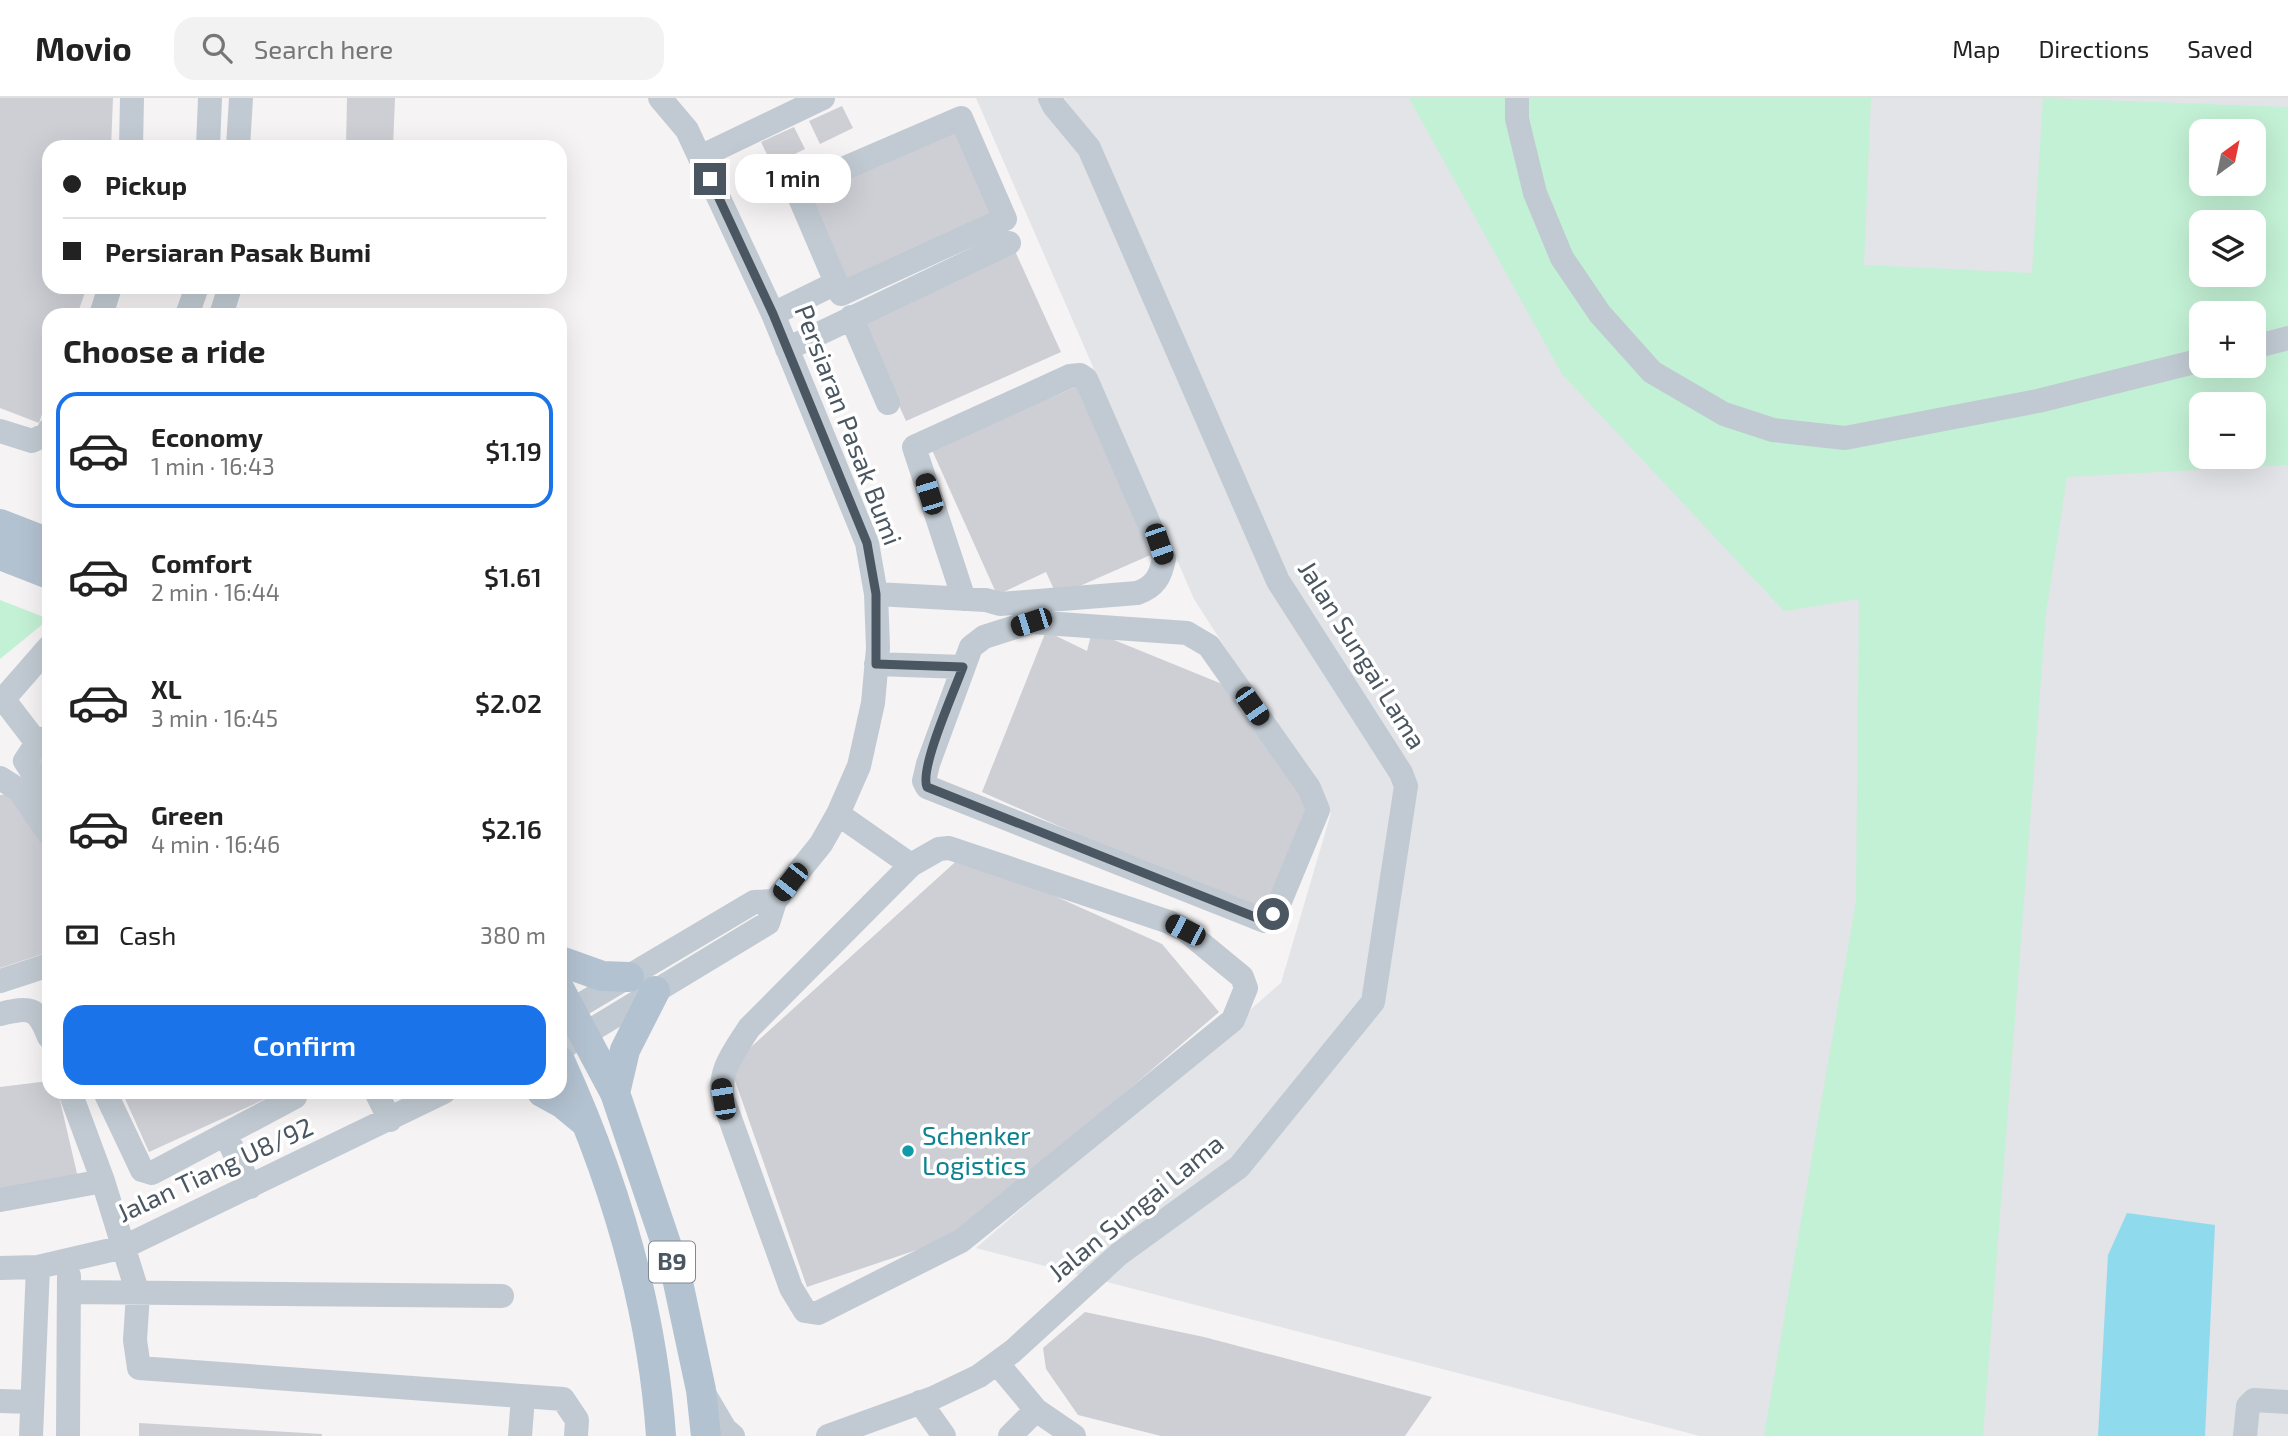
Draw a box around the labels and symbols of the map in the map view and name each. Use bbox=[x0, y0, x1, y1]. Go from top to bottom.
north arrow bbox=[2189, 119, 2266, 196]
callout: 1 min bbox=[734, 154, 850, 204]
route end bbox=[694, 163, 726, 195]
street label: Persiaran Pasak Bumi bbox=[789, 300, 910, 549]
car bbox=[913, 471, 946, 517]
car bbox=[1143, 521, 1176, 567]
street label: Jalan Sungai Lama bbox=[1293, 554, 1434, 754]
car bbox=[1008, 606, 1055, 638]
car bbox=[1232, 683, 1273, 729]
car bbox=[769, 859, 812, 905]
route start bbox=[1257, 898, 1289, 930]
car bbox=[1162, 911, 1209, 949]
car bbox=[710, 1077, 737, 1121]
street label: Jalan Tiang U8/92 bbox=[111, 1110, 317, 1228]
place label: Schenker Logistics bbox=[922, 1119, 1031, 1180]
street label: Jalan Sungai Lama bbox=[1041, 1127, 1229, 1287]
marker: Schenker Logistics bbox=[900, 1143, 916, 1159]
road number: B9 bbox=[649, 1242, 695, 1282]

